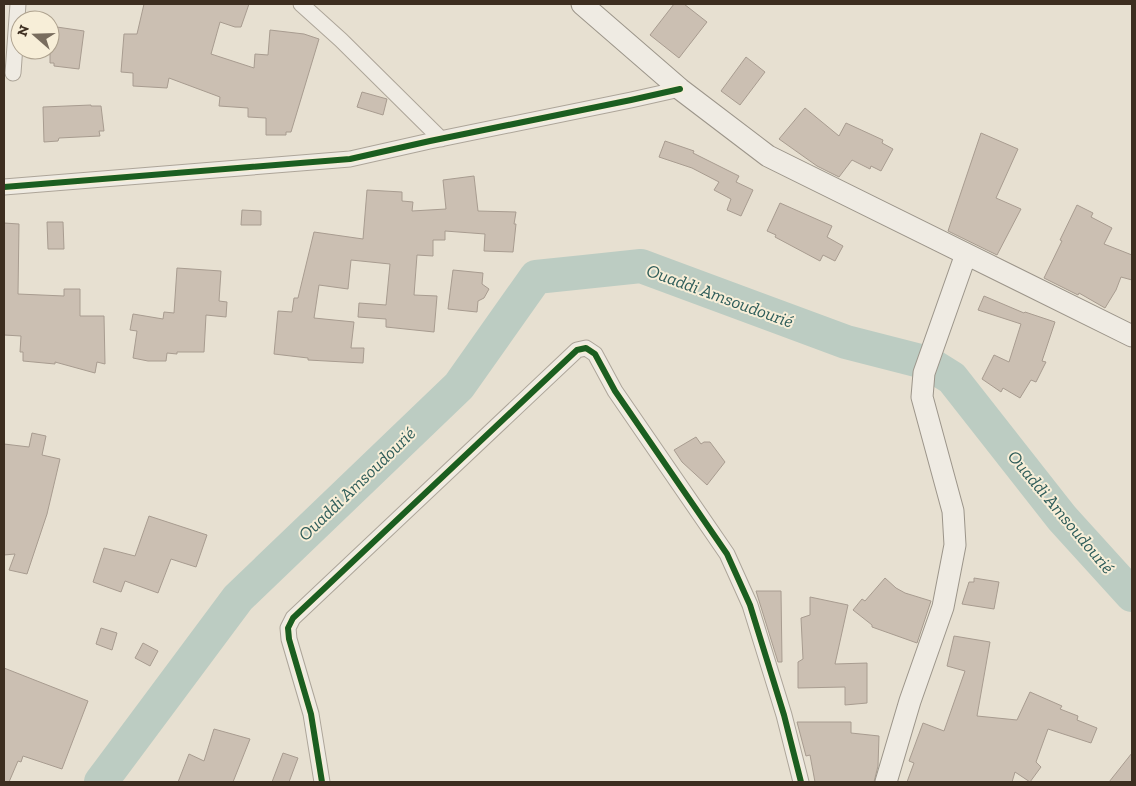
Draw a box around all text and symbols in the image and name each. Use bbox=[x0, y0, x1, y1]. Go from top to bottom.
north arrow bbox=[10, 10, 60, 60]
text: N bbox=[13, 22, 33, 39]
water label: Ouaddi Amsoudourié bbox=[644, 259, 796, 333]
water label: Ouaddi Amsoudourié bbox=[294, 422, 420, 546]
water label: Ouaddi Amsoudourié bbox=[1003, 446, 1119, 578]

